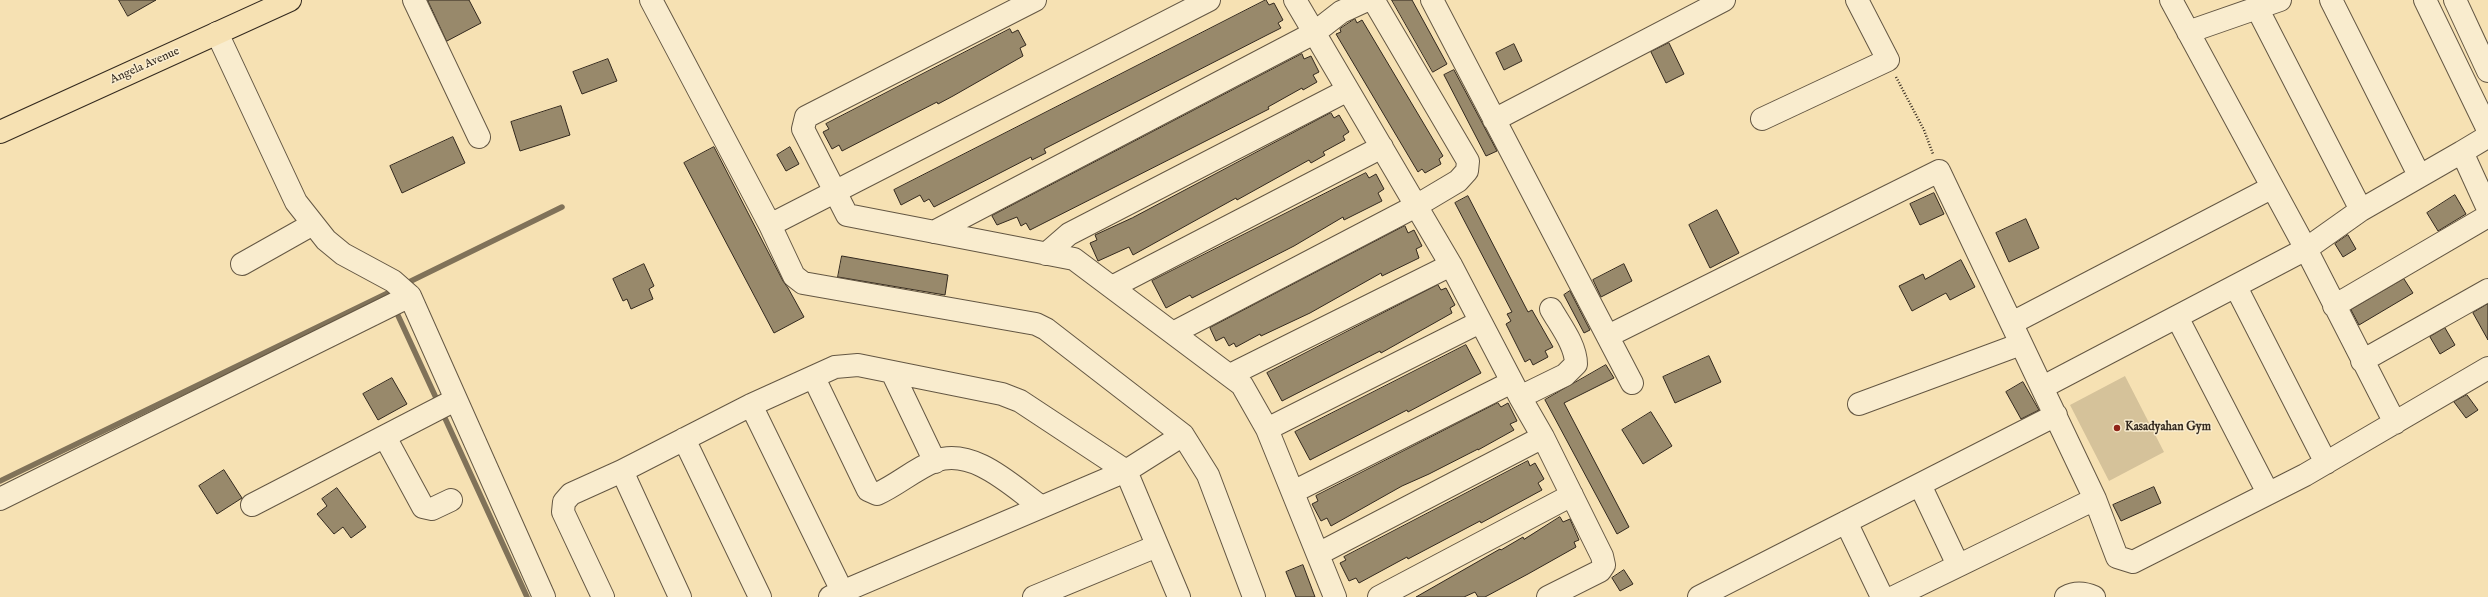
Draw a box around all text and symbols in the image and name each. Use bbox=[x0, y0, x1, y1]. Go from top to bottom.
street label: Angela Avenue bbox=[108, 44, 182, 88]
place label: Kasadyahan Gym bbox=[2125, 421, 2211, 435]
marker: Kasadyahan Gym bbox=[2112, 423, 2122, 433]

